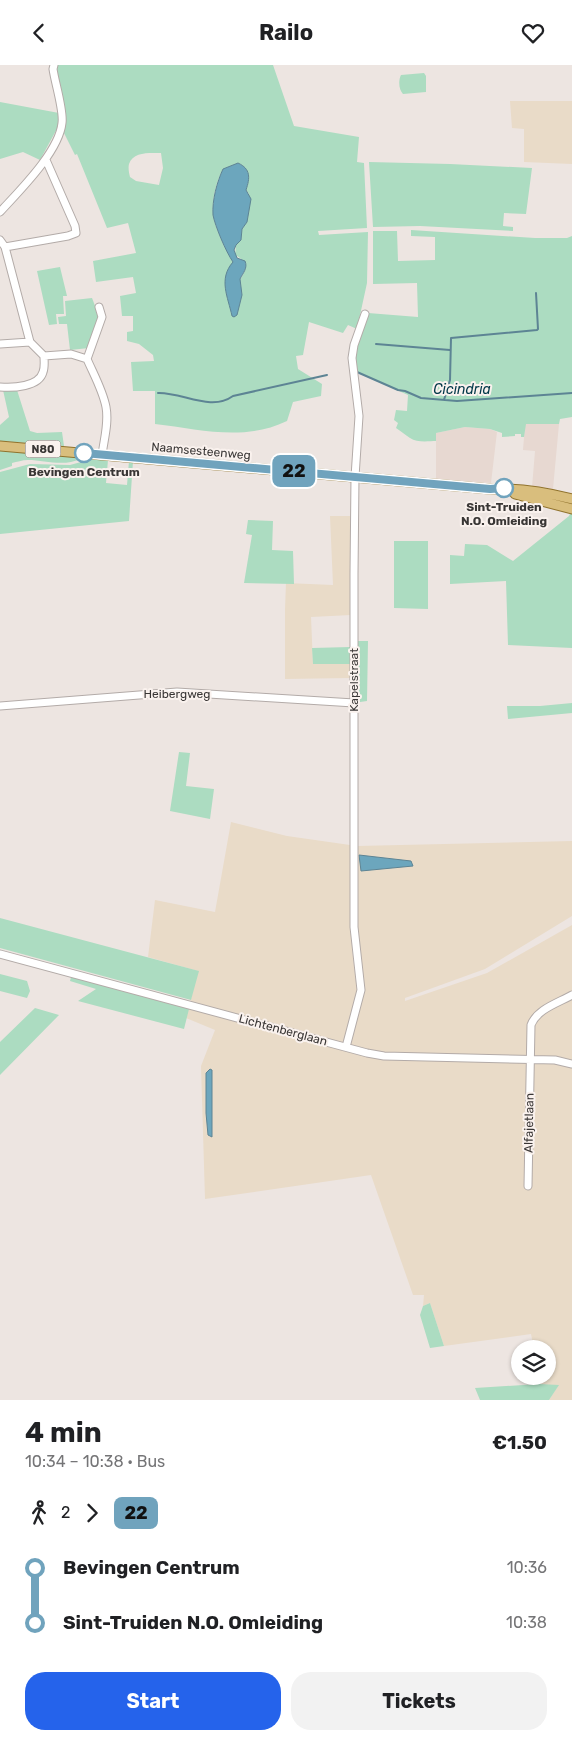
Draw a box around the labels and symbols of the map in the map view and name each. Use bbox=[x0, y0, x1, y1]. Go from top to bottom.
water label: Cicindria bbox=[433, 381, 491, 398]
street label: Naamsesteenweg bbox=[151, 440, 251, 462]
road number: N80 bbox=[26, 441, 60, 457]
marker: Bevingen Centrum bbox=[74, 443, 94, 463]
line badge: 22 bbox=[272, 455, 316, 487]
place label: Bevingen Centrum bbox=[28, 465, 140, 479]
marker: Sint-Truiden N.O. Omleiding bbox=[494, 478, 514, 498]
place label: Sint-Truiden N.O. Omleiding bbox=[461, 500, 547, 528]
street label: Kapelstraat bbox=[347, 648, 361, 712]
street label: Heibergweg bbox=[144, 687, 211, 701]
street label: Lichtenberglaan bbox=[237, 1011, 329, 1049]
street label: Alfajetlaan bbox=[521, 1093, 537, 1153]

